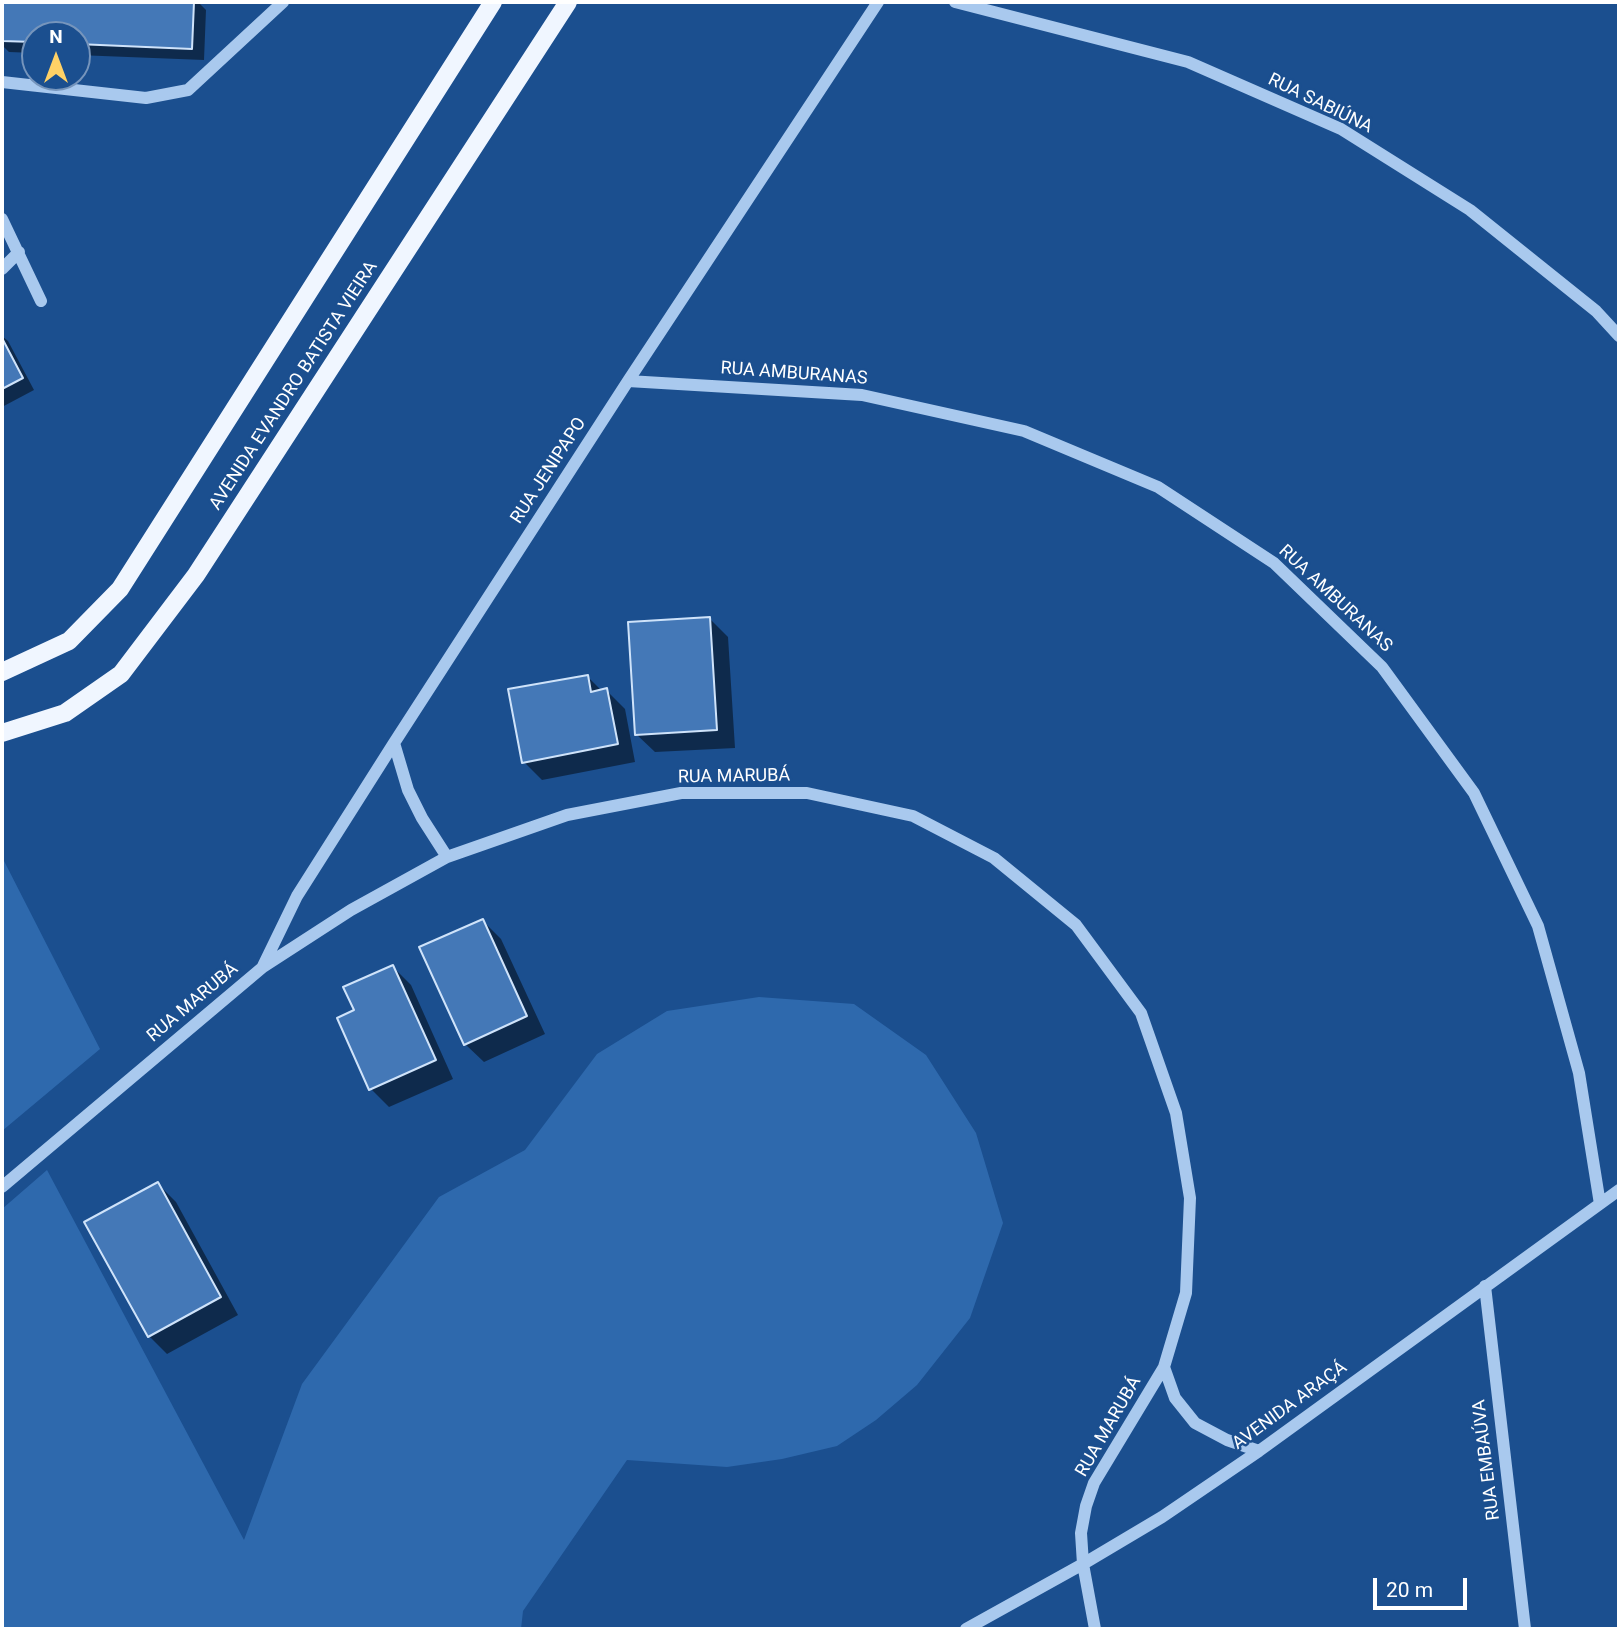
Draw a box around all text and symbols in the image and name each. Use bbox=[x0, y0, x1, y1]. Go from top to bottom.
north arrow bbox=[21, 21, 91, 91]
text: N bbox=[49, 25, 63, 48]
street label: RUA SABIÚNA bbox=[1264, 69, 1376, 139]
street label: AVENIDA EVANDRO BATISTA VIEIRA bbox=[205, 258, 383, 514]
street label: RUA AMBURANAS bbox=[720, 358, 868, 390]
street label: RUA JENIPAPO bbox=[507, 414, 591, 528]
street label: RUA AMBURANAS bbox=[1274, 541, 1396, 657]
street label: RUA MARUBÁ bbox=[678, 765, 790, 789]
street label: RUA MARUBÁ bbox=[143, 959, 243, 1047]
street label: AVENIDA ARAÇÁ bbox=[1229, 1357, 1351, 1455]
street label: RUA MARUBÁ bbox=[1072, 1373, 1146, 1481]
street label: RUA EMBAÚVA bbox=[1469, 1398, 1505, 1522]
scale bar bbox=[1376, 1564, 1470, 1608]
text: 20 m bbox=[1386, 1578, 1433, 1602]

